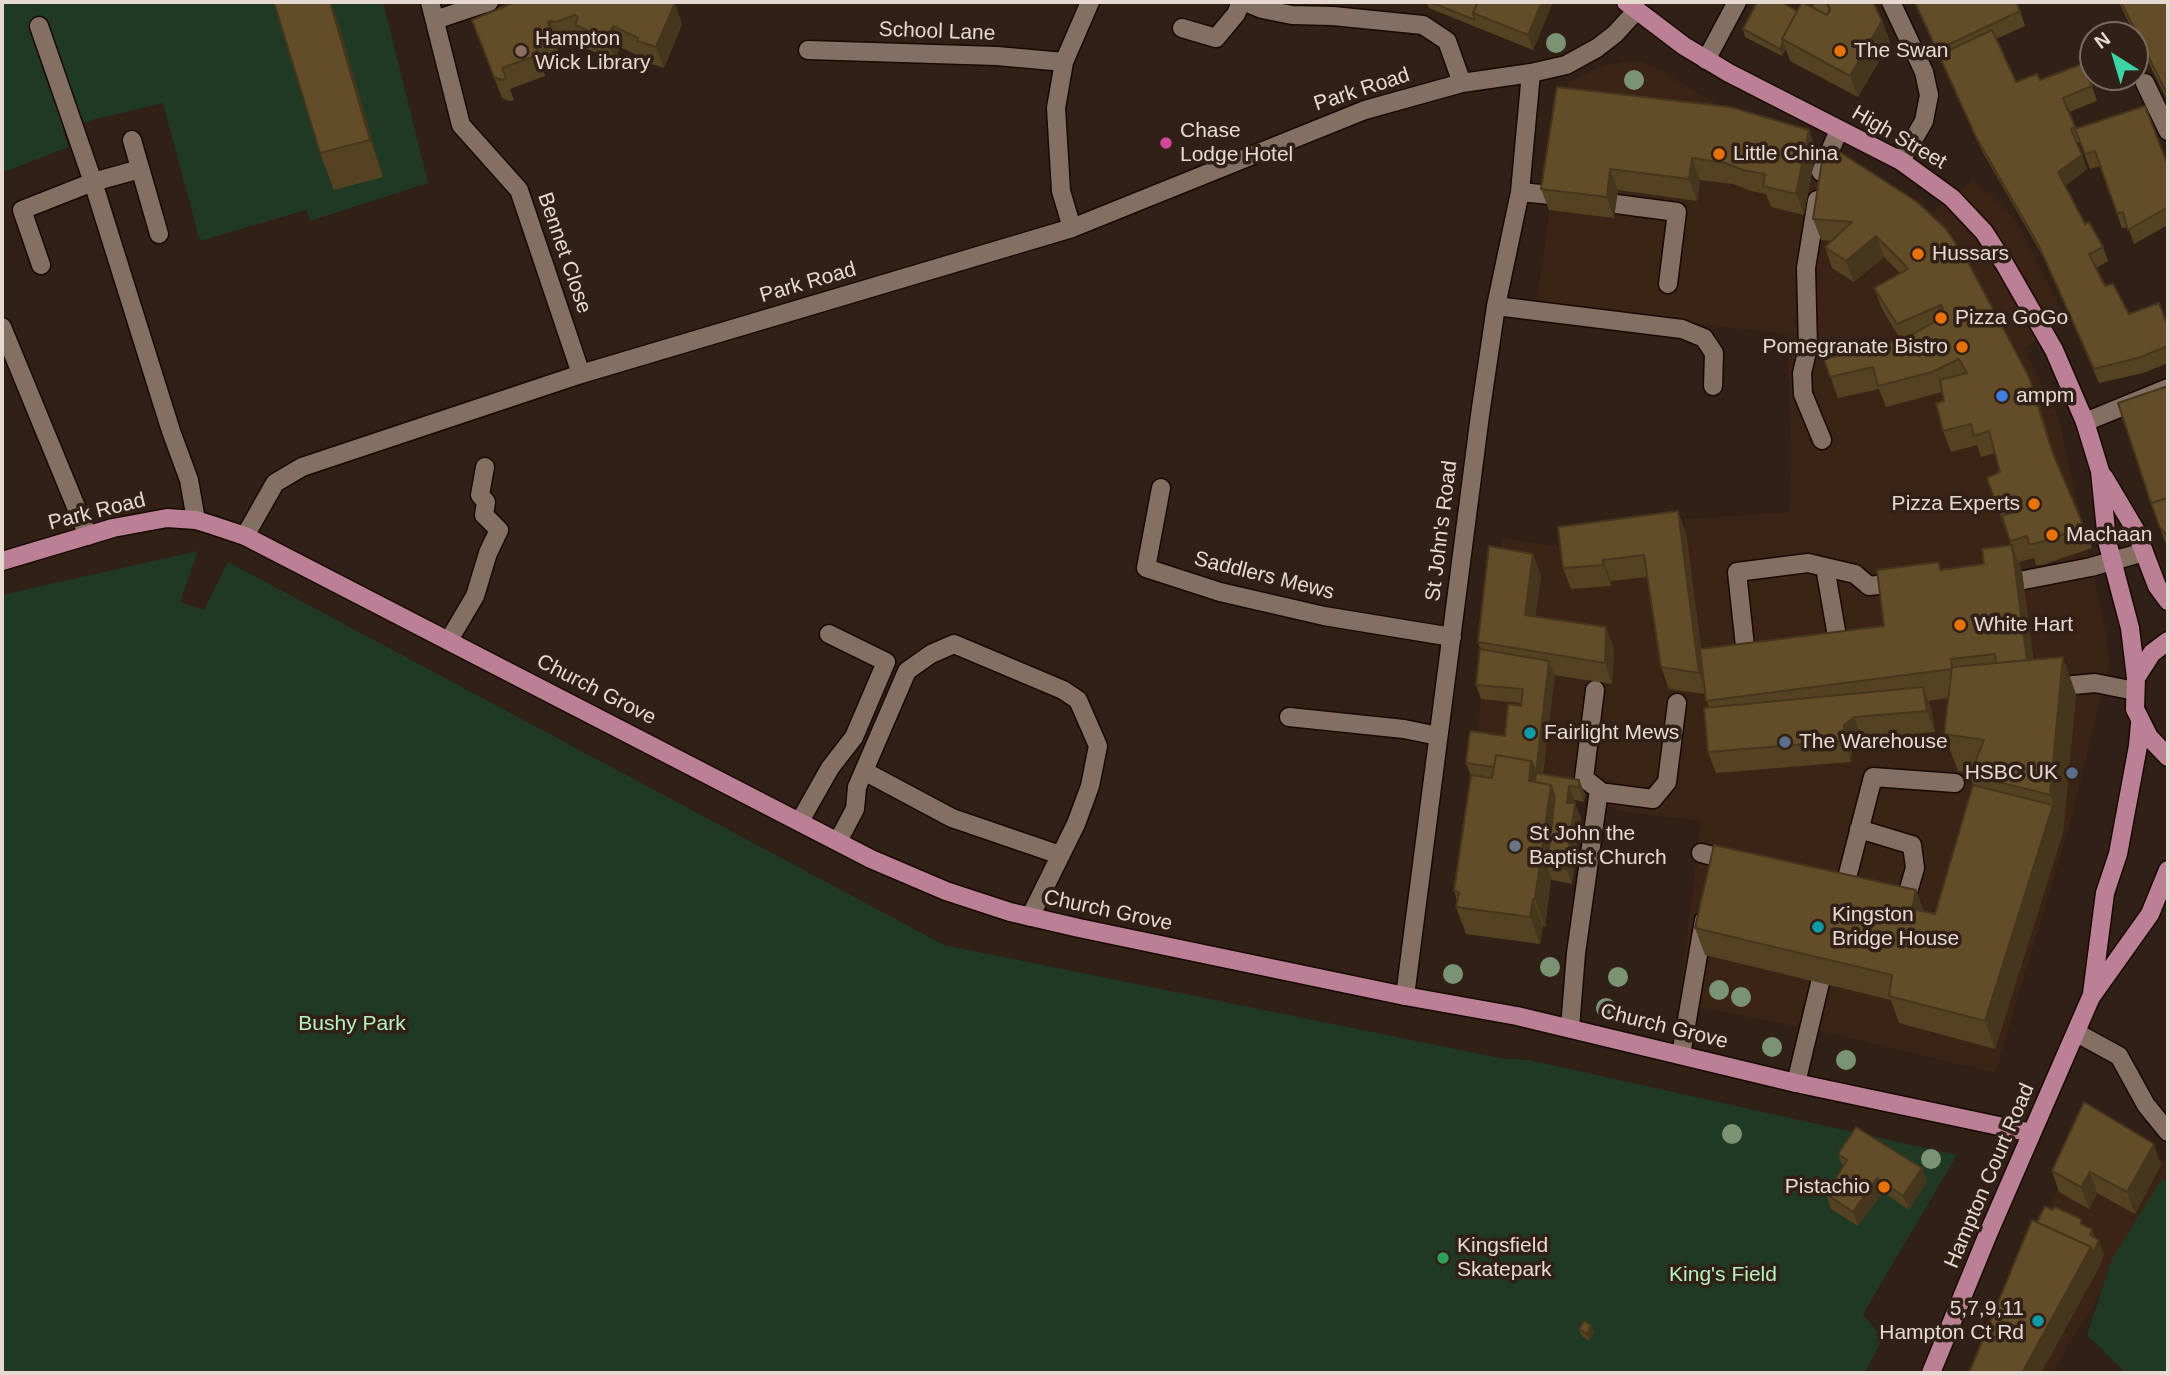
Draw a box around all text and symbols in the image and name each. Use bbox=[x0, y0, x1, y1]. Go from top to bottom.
street label: School Lane bbox=[878, 17, 996, 47]
north arrow bbox=[2079, 21, 2149, 91]
place label: Hampton Wick Library bbox=[535, 26, 651, 76]
text: N bbox=[2090, 28, 2114, 53]
place label: The Swan bbox=[1854, 38, 1949, 64]
marker: Hampton Wick Library bbox=[513, 43, 529, 59]
marker: The Swan bbox=[1832, 43, 1848, 59]
street label: Park Road bbox=[1311, 63, 1413, 117]
street label: High Street bbox=[1847, 101, 1951, 175]
place label: Chase Lodge Hotel bbox=[1180, 118, 1293, 168]
marker: Chase Lodge Hotel bbox=[1158, 135, 1174, 151]
place label: Little China bbox=[1733, 141, 1838, 167]
marker: Little China bbox=[1711, 146, 1727, 162]
street label: Bennet Close bbox=[532, 189, 596, 317]
place label: Hussars bbox=[1932, 241, 2009, 267]
marker: Hussars bbox=[1910, 246, 1926, 262]
street label: Park Road bbox=[757, 257, 859, 309]
place label: Pizza GoGo bbox=[1955, 305, 2068, 331]
marker: Pizza GoGo bbox=[1933, 310, 1949, 326]
place label: Pomegranate Bistro bbox=[1762, 334, 1948, 360]
marker: Pomegranate Bistro bbox=[1954, 339, 1970, 355]
place label: ampm bbox=[2016, 383, 2074, 409]
marker: ampm bbox=[1994, 388, 2010, 404]
street label: St John's Road bbox=[1421, 459, 1463, 603]
street label: Park Road bbox=[46, 488, 148, 536]
place label: Pizza Experts bbox=[1892, 491, 2020, 517]
marker: Pizza Experts bbox=[2026, 496, 2042, 512]
place label: Machaan bbox=[2066, 522, 2152, 548]
marker: Machaan bbox=[2044, 527, 2060, 543]
street label: Saddlers Mews bbox=[1191, 546, 1337, 606]
place label: White Hart bbox=[1974, 612, 2073, 638]
marker: White Hart bbox=[1952, 617, 1968, 633]
street label: Church Grove bbox=[532, 649, 660, 731]
place label: Fairlight Mews bbox=[1544, 720, 1679, 746]
marker: Fairlight Mews bbox=[1522, 725, 1538, 741]
place label: The Warehouse bbox=[1799, 729, 1948, 755]
marker: The Warehouse bbox=[1777, 734, 1793, 750]
place label: HSBC UK bbox=[1965, 760, 2058, 786]
marker: HSBC UK bbox=[2064, 765, 2080, 781]
place label: St John the Baptist Church bbox=[1529, 821, 1667, 871]
marker: St John the Baptist Church bbox=[1507, 838, 1523, 854]
street label: Church Grove bbox=[1041, 885, 1175, 937]
place label: Kingston Bridge House bbox=[1832, 902, 1959, 952]
marker: Kingston Bridge House bbox=[1810, 919, 1826, 935]
street label: Church Grove bbox=[1598, 999, 1730, 1055]
park label: Bushy Park bbox=[298, 1011, 406, 1037]
street label: Hampton Court Road bbox=[1940, 1080, 2040, 1272]
place label: Pistachio bbox=[1785, 1174, 1870, 1200]
marker: Pistachio bbox=[1876, 1179, 1892, 1195]
place label: Kingsfield Skatepark bbox=[1457, 1233, 1552, 1283]
marker: Kingsfield Skatepark bbox=[1435, 1250, 1451, 1266]
park label: King's Field bbox=[1669, 1262, 1777, 1288]
place label: 5,7,9,11 Hampton Ct Rd bbox=[1879, 1296, 2024, 1346]
marker: 5,7,9,11 Hampton Ct Rd bbox=[2030, 1313, 2046, 1329]

